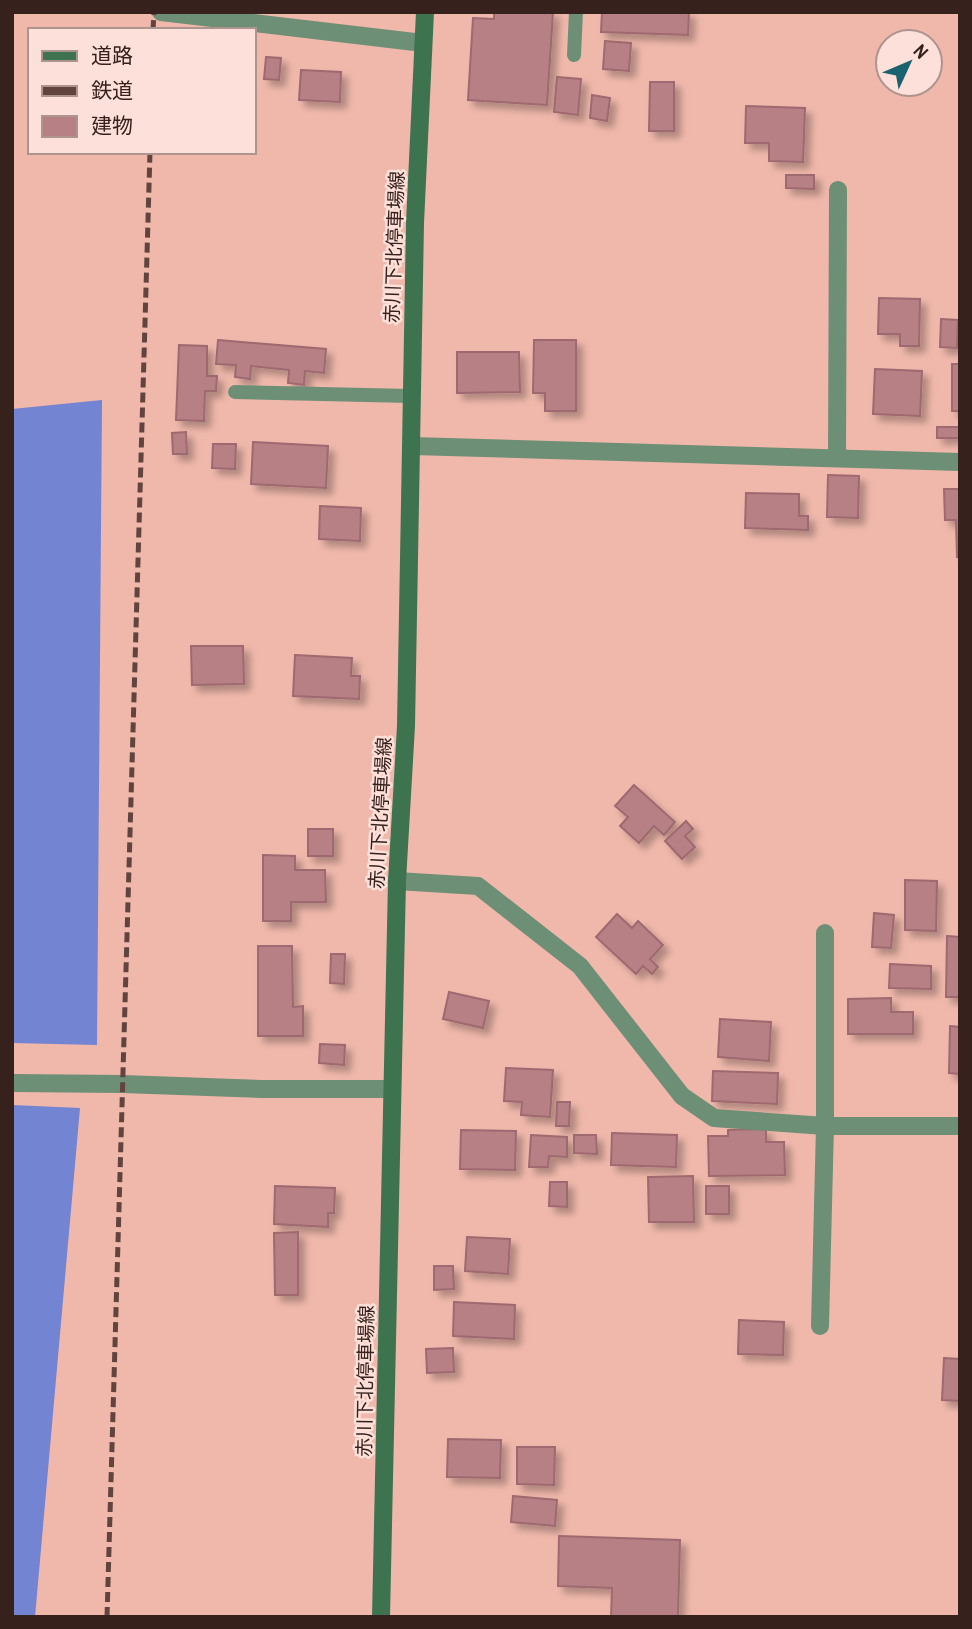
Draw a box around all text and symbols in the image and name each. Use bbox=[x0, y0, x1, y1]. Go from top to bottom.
legend bbox=[28, 28, 256, 154]
north arrow bbox=[874, 28, 944, 98]
text: N bbox=[908, 38, 934, 64]
text: 道路 bbox=[91, 41, 133, 70]
text: 鉄道 bbox=[91, 76, 133, 105]
text: 建物 bbox=[91, 111, 133, 140]
street label: 赤川下北停車場線 bbox=[378, 171, 410, 323]
street label: 赤川下北停車場線 bbox=[363, 736, 397, 890]
street label: 赤川下北停車場線 bbox=[351, 1305, 379, 1457]

